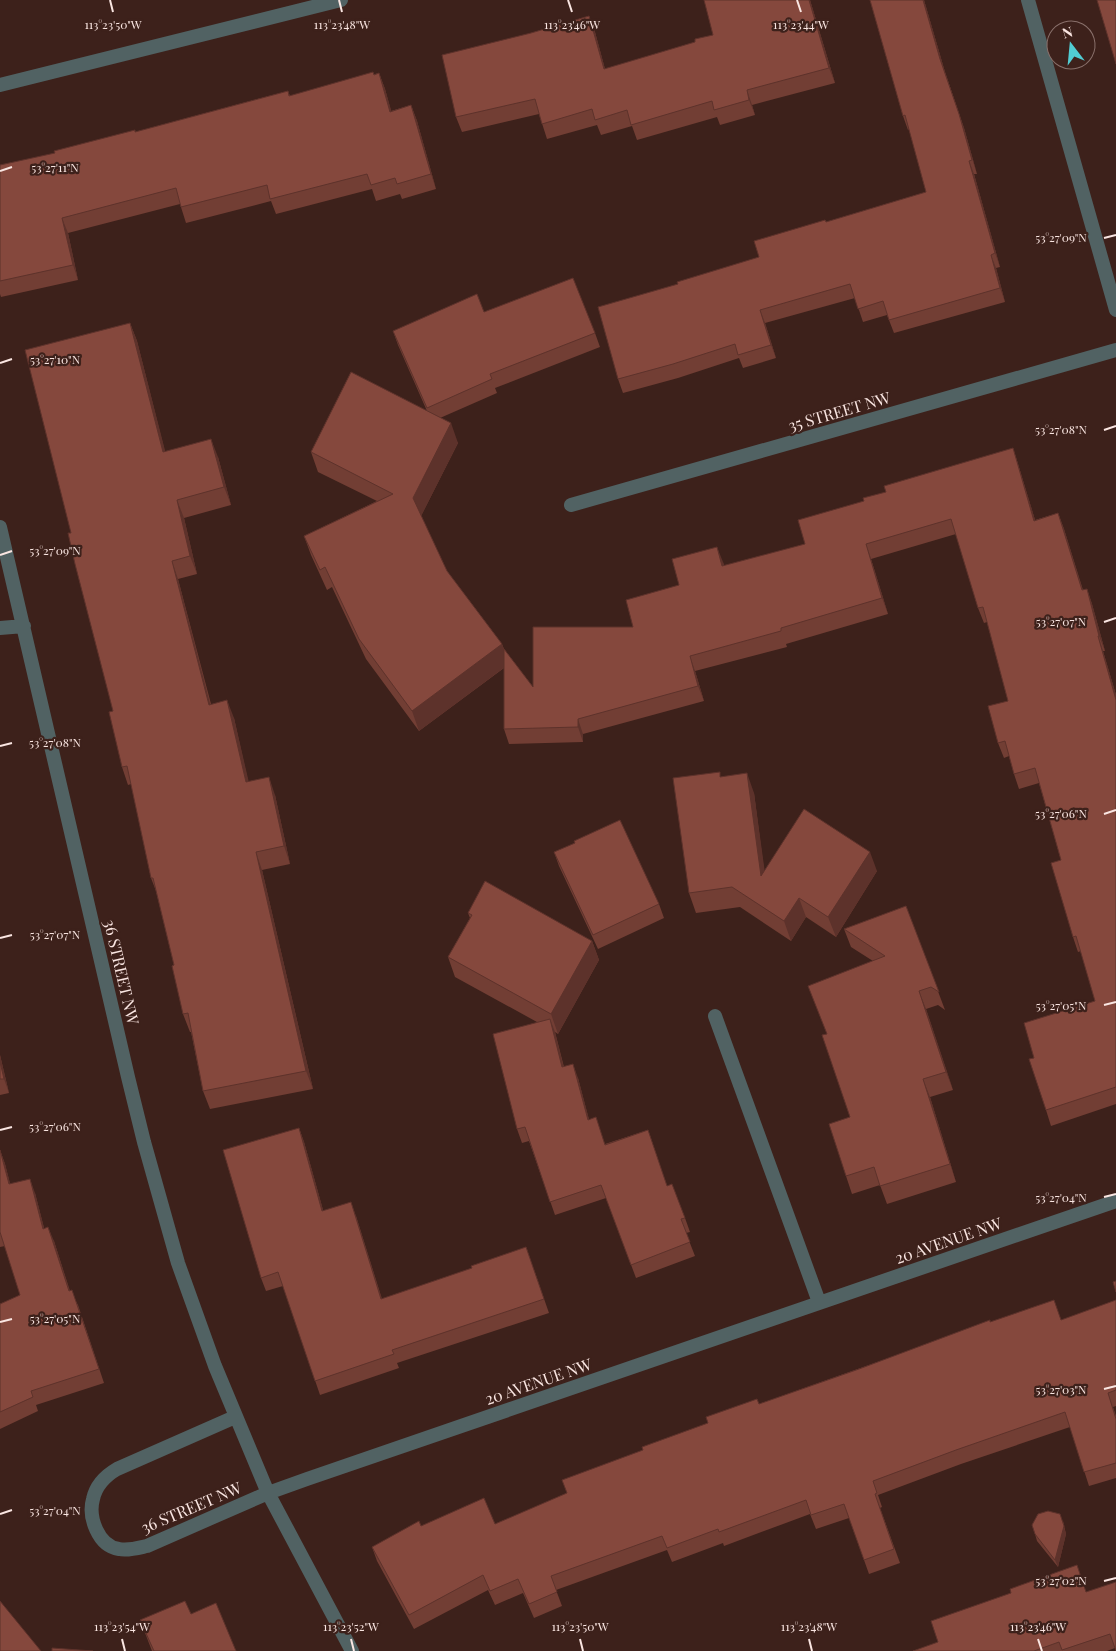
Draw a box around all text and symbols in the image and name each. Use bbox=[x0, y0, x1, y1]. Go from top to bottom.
text: 113°23'50"W bbox=[84, 16, 142, 32]
text: 113°23'48"W bbox=[314, 16, 370, 32]
text: 113°23'46"W bbox=[544, 16, 600, 32]
text: 113°23'44"W bbox=[773, 16, 829, 32]
north arrow bbox=[1046, 20, 1096, 70]
text: N bbox=[1060, 21, 1075, 43]
text: 53°27'11"N bbox=[31, 159, 79, 175]
text: 53°27'09"N bbox=[1035, 229, 1087, 245]
text: 53°27'10"N bbox=[30, 351, 81, 367]
street label: 35 STREET NW bbox=[785, 386, 893, 436]
text: 53°27'08"N bbox=[1035, 421, 1088, 437]
text: 53°27'09"N bbox=[29, 542, 81, 558]
text: 53°27'07"N bbox=[1036, 613, 1087, 629]
text: 53°27'08"N bbox=[29, 734, 82, 750]
text: 53°27'06"N bbox=[1035, 805, 1087, 821]
street label: 36 STREET NW bbox=[100, 917, 144, 1027]
text: 53°27'07"N bbox=[30, 926, 81, 942]
text: 53°27'05"N bbox=[1036, 997, 1087, 1013]
text: 53°27'06"N bbox=[29, 1118, 81, 1134]
text: 53°27'04"N bbox=[1035, 1189, 1087, 1205]
street label: 20 AVENUE NW bbox=[892, 1212, 1005, 1268]
text: 53°27'05"N bbox=[30, 1310, 81, 1326]
street label: 20 AVENUE NW bbox=[482, 1353, 595, 1409]
text: 53°27'03"N bbox=[1036, 1381, 1087, 1397]
street label: 36 STREET NW bbox=[138, 1476, 245, 1538]
text: 53°27'04"N bbox=[29, 1502, 81, 1518]
text: 53°27'02"N bbox=[1035, 1572, 1087, 1588]
text: 113°23'54"W bbox=[94, 1618, 150, 1634]
text: 113°23'52"W bbox=[323, 1618, 379, 1634]
text: 113°23'50"W bbox=[551, 1618, 609, 1634]
text: 113°23'48"W bbox=[781, 1618, 837, 1634]
text: 113°23'46"W bbox=[1010, 1618, 1066, 1634]

